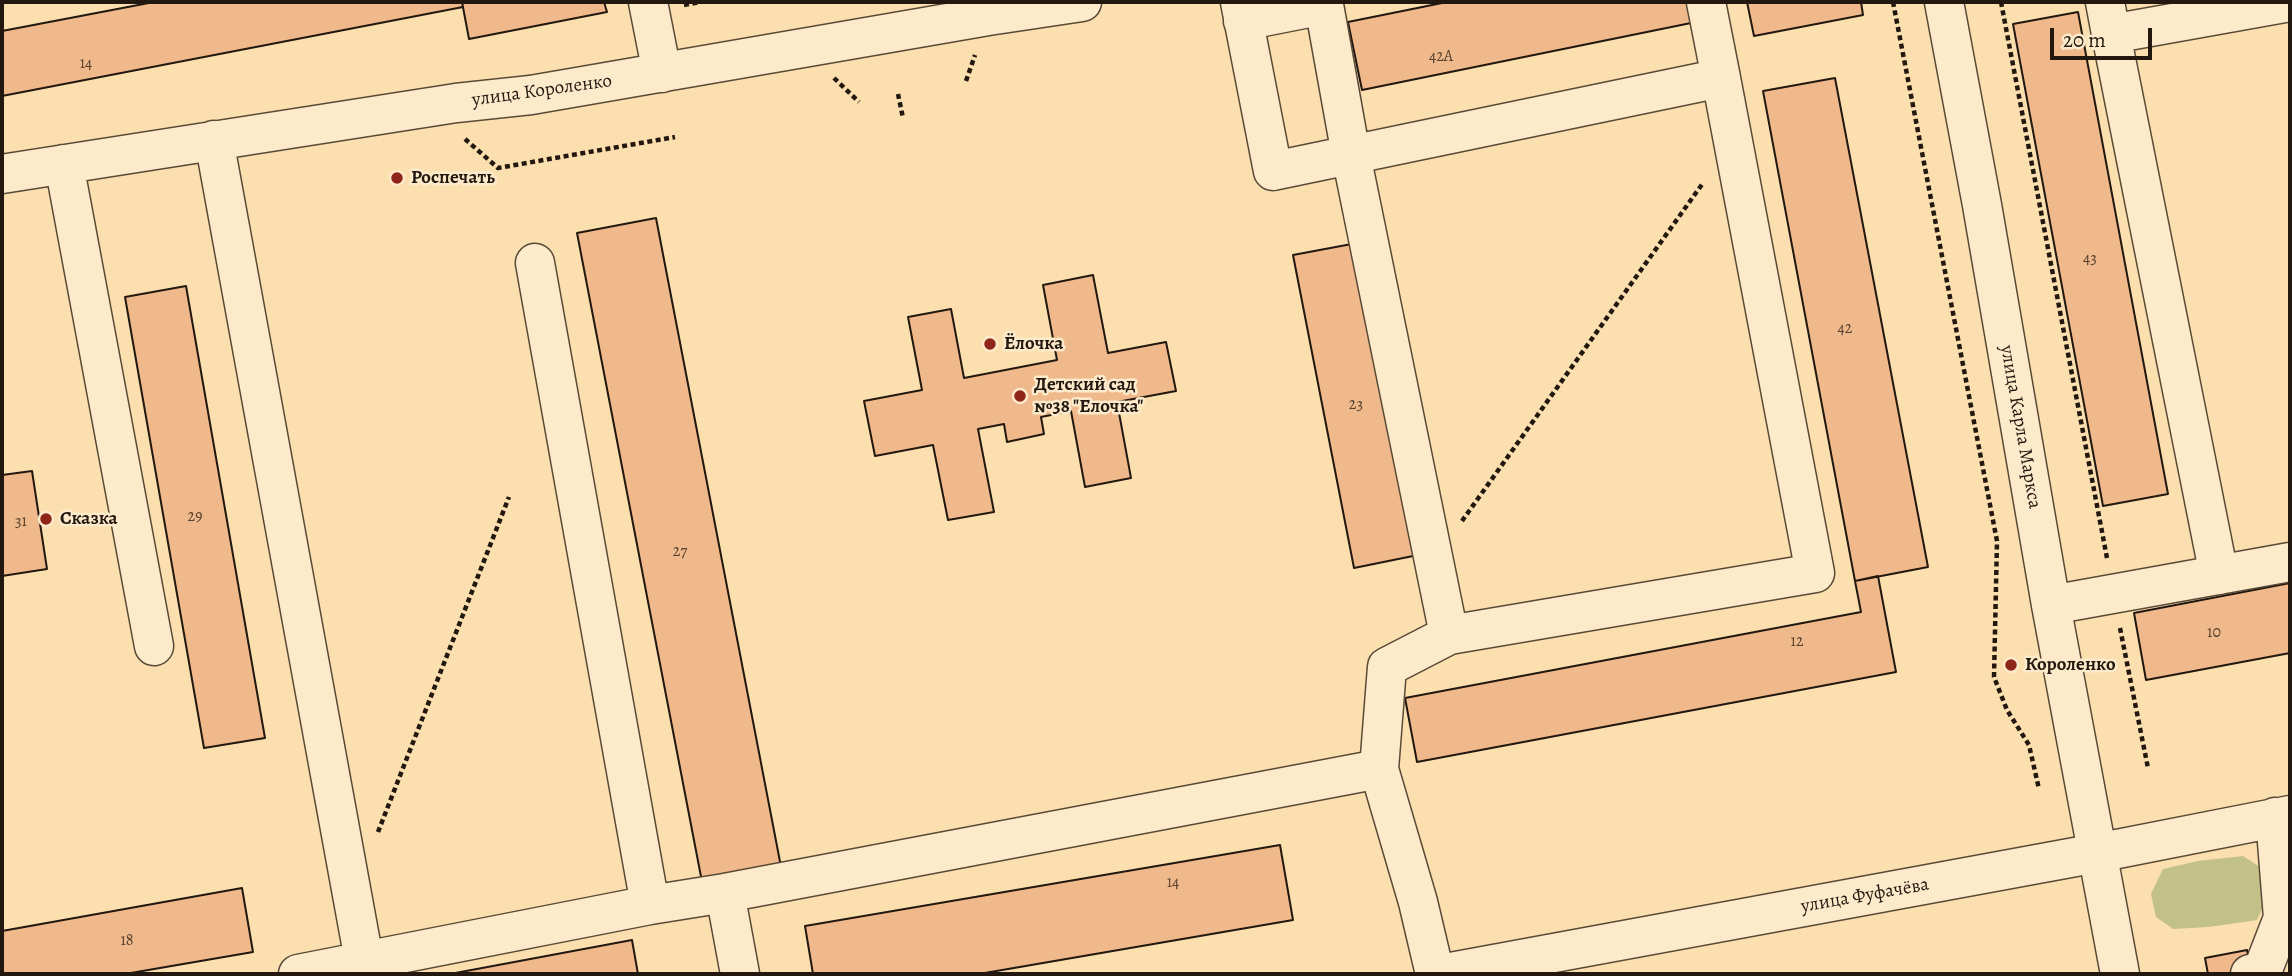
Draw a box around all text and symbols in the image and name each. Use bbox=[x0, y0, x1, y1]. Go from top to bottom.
scale bar bbox=[2054, 14, 2156, 58]
text: 20 m bbox=[2063, 26, 2106, 54]
house number: 42А bbox=[1429, 47, 1453, 67]
house number: 14 bbox=[80, 54, 92, 74]
street label: улица Короленко bbox=[470, 70, 614, 112]
place label: Роспечать bbox=[411, 167, 495, 189]
marker: Роспечать bbox=[389, 170, 405, 186]
house number: 43 bbox=[2083, 249, 2097, 269]
house number: 42 bbox=[1838, 319, 1852, 339]
place label: Ёлочка bbox=[1004, 333, 1063, 355]
marker: Ёлочка bbox=[982, 336, 998, 352]
street label: улица Карла Маркса bbox=[1994, 343, 2046, 511]
place label: Детский сад №38 "Елочка" bbox=[1034, 374, 1143, 418]
marker: Детский сад №38 "Елочка" bbox=[1012, 388, 1028, 404]
house number: 23 bbox=[1349, 395, 1363, 415]
house number: 29 bbox=[188, 507, 202, 527]
place label: Сказка bbox=[60, 508, 118, 530]
marker: Сказка bbox=[38, 511, 54, 527]
house number: 31 bbox=[15, 512, 27, 532]
house number: 27 bbox=[673, 542, 687, 562]
house number: 10 bbox=[2207, 623, 2221, 643]
house number: 12 bbox=[1790, 632, 1804, 652]
place label: Короленко bbox=[2025, 654, 2116, 676]
marker: Короленко bbox=[2003, 657, 2019, 673]
house number: 14 bbox=[1167, 873, 1179, 893]
street label: улица Фуфачёва bbox=[1799, 874, 1931, 918]
house number: 18 bbox=[120, 931, 134, 951]

